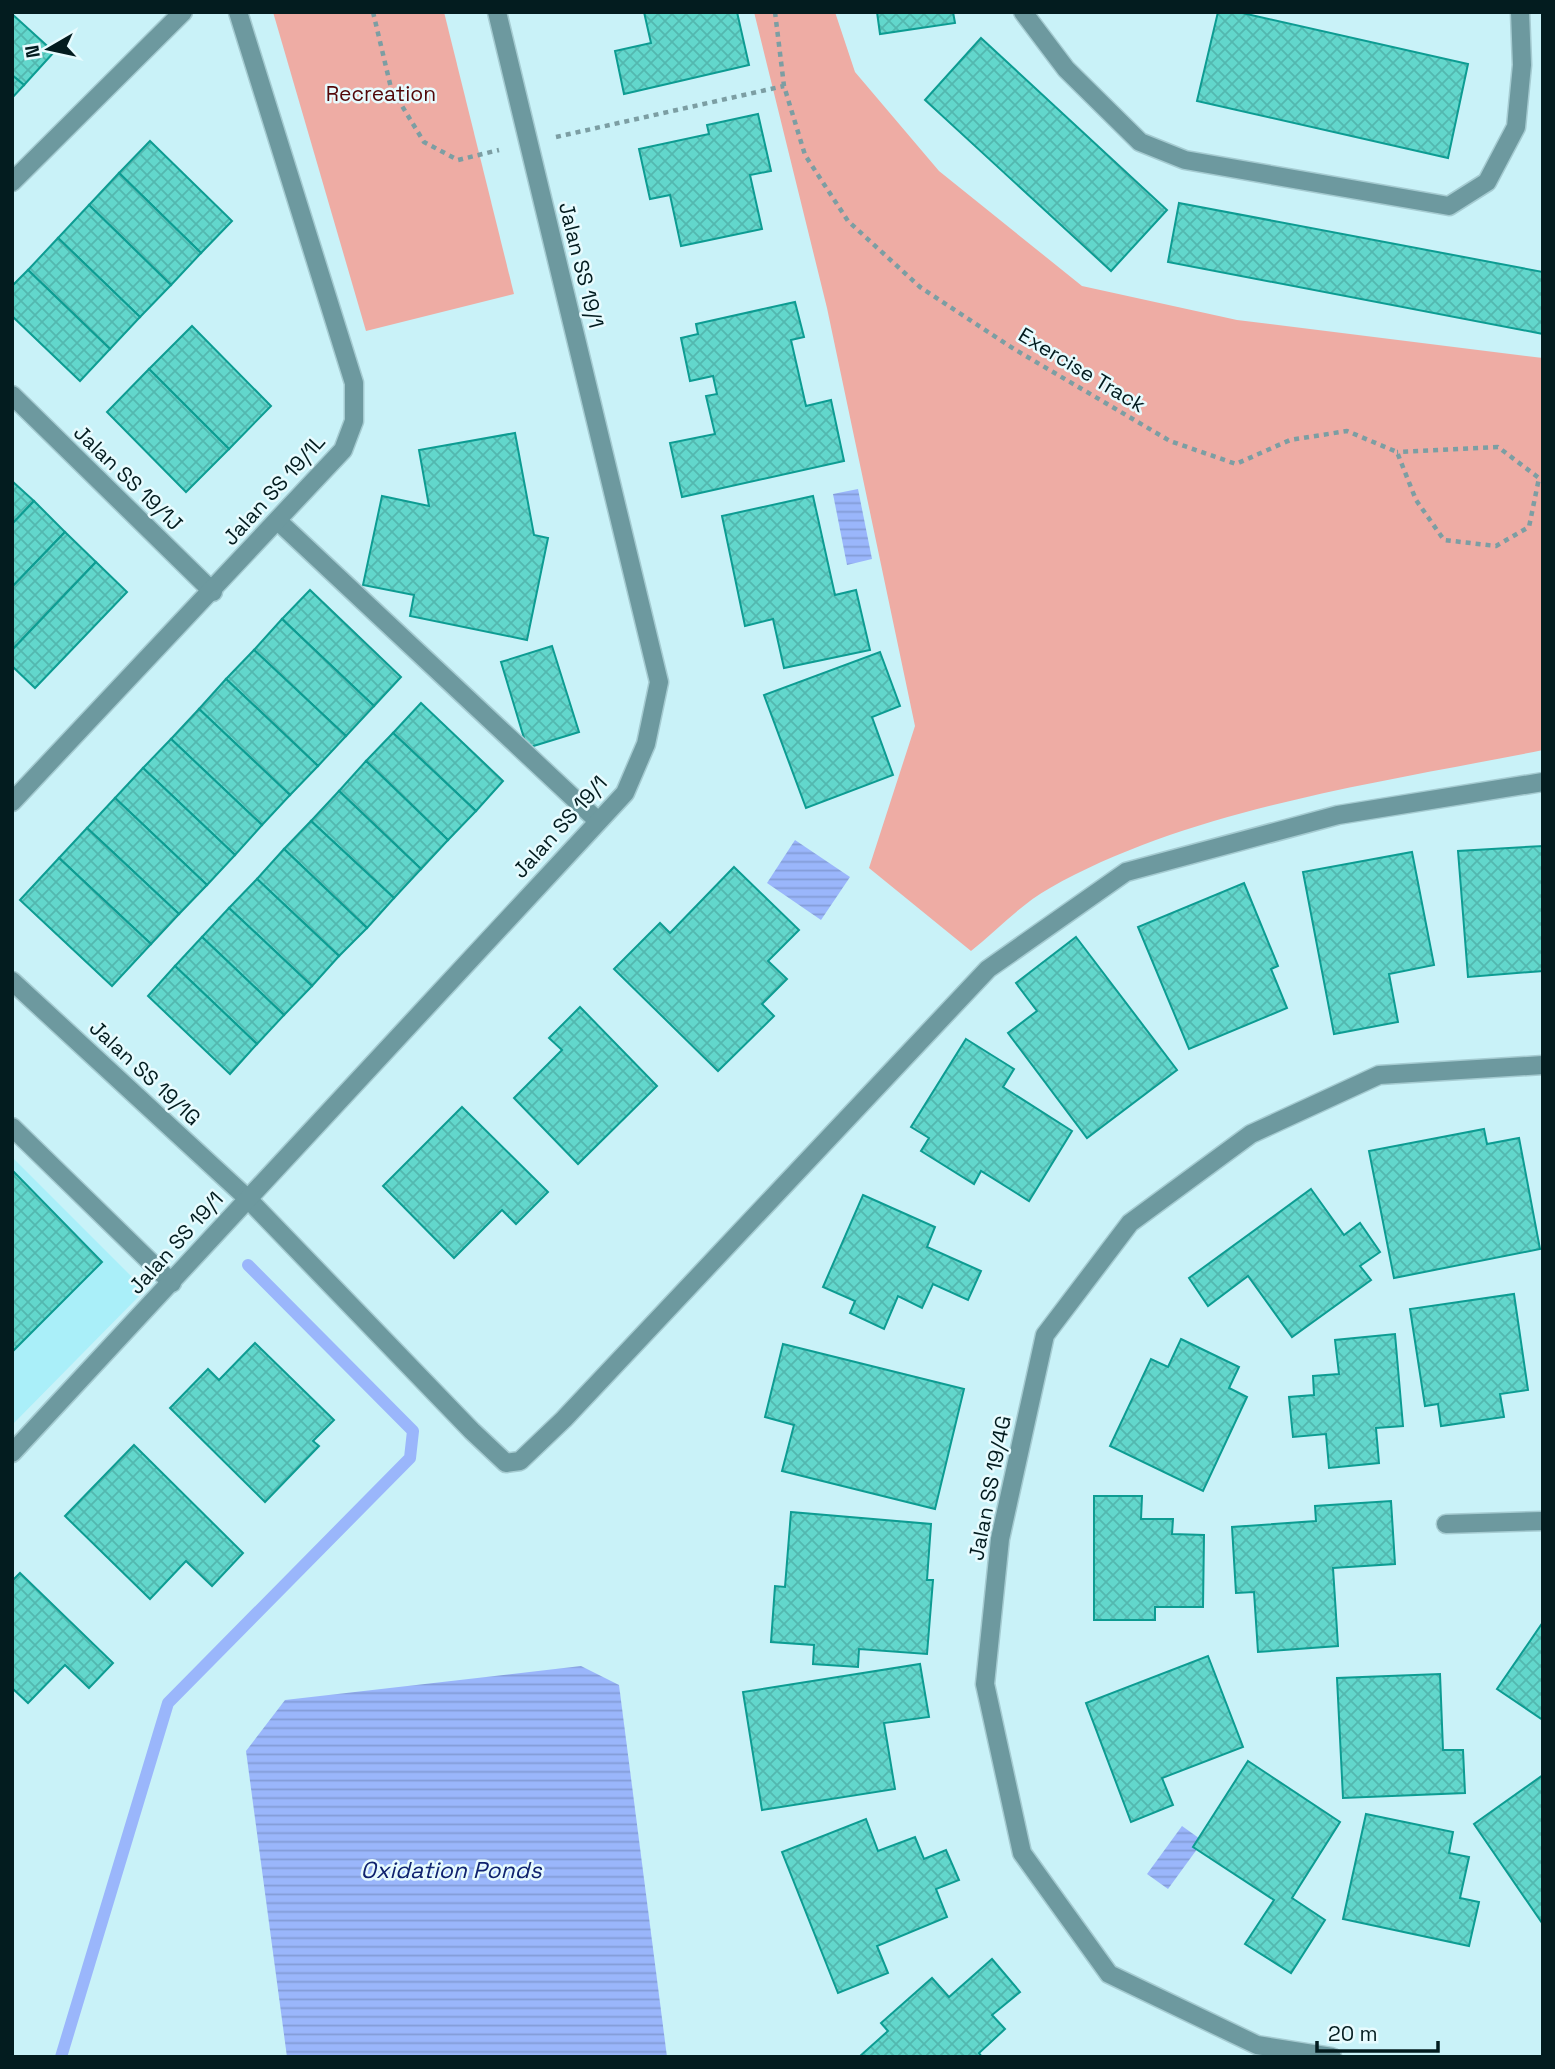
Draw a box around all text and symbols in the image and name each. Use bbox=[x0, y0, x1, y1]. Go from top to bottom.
north arrow bbox=[14, 14, 84, 84]
text: N bbox=[19, 43, 46, 60]
park label: Recreation bbox=[326, 80, 436, 107]
street label: Jalan SS 19/1 bbox=[553, 199, 610, 331]
street label: Exercise Track bbox=[1014, 321, 1151, 418]
street label: Jalan SS 19/1J bbox=[68, 419, 189, 536]
street label: Jalan SS 19/1L bbox=[217, 429, 331, 551]
street label: Jalan SS 19/1 bbox=[506, 770, 613, 884]
street label: Jalan SS 19/1G bbox=[84, 1014, 207, 1131]
street label: Jalan SS 19/1 bbox=[122, 1186, 229, 1300]
street label: Jalan SS 19/4G bbox=[962, 1413, 1017, 1563]
water label: Oxidation Ponds bbox=[360, 1855, 542, 1885]
scale bar bbox=[1317, 2010, 1438, 2054]
text: 20 m bbox=[1328, 2020, 1378, 2047]

